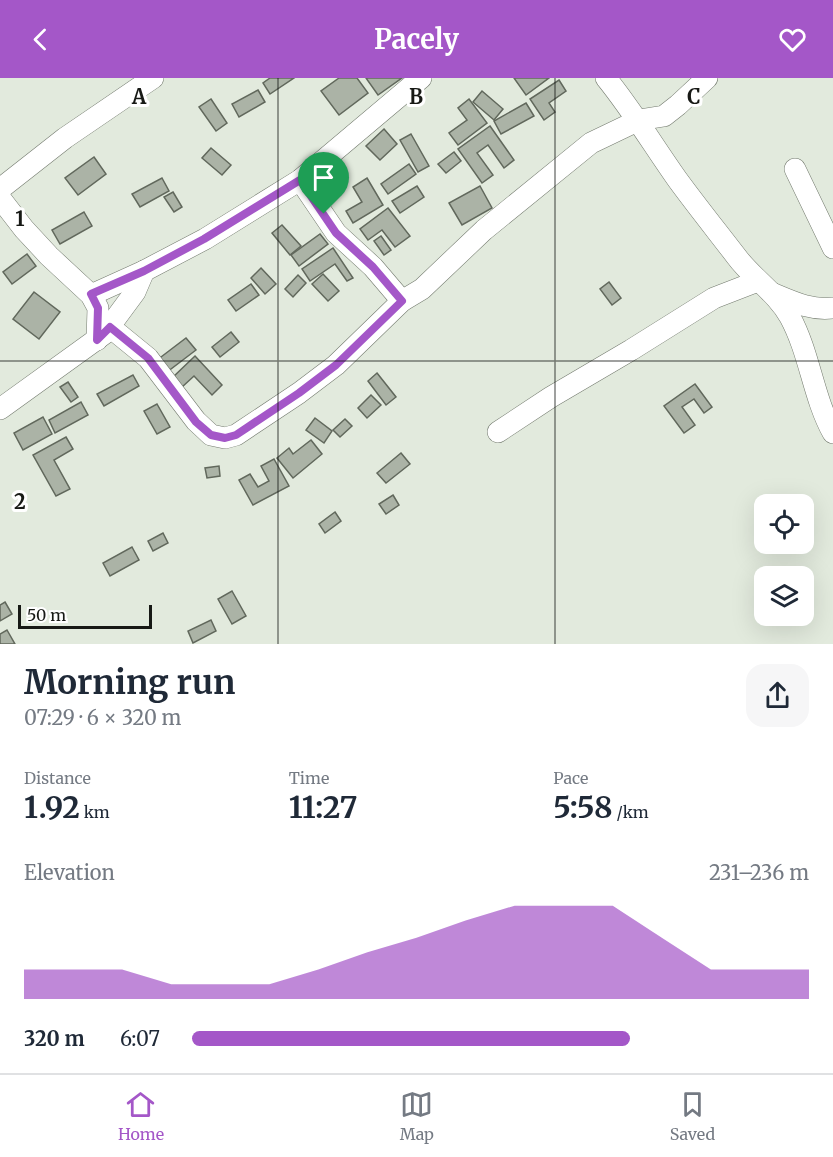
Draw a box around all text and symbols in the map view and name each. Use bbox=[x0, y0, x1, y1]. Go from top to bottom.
text: Pacely bbox=[374, 22, 459, 56]
icon: back bbox=[24, 23, 57, 56]
icon: heart bbox=[776, 23, 809, 56]
text: A bbox=[131, 84, 147, 109]
text: B bbox=[409, 84, 423, 109]
text: C bbox=[687, 84, 701, 109]
pin bbox=[298, 152, 349, 214]
icon: arrive bbox=[307, 161, 340, 194]
text: 1 bbox=[15, 206, 25, 231]
text: 2 bbox=[14, 489, 26, 514]
map controls bbox=[754, 494, 814, 626]
button: locate bbox=[754, 494, 814, 554]
button: layers bbox=[754, 566, 814, 626]
scale bar bbox=[18, 602, 152, 630]
text: 50 m bbox=[27, 605, 66, 625]
text: Morning run bbox=[24, 662, 235, 703]
button: share bbox=[746, 664, 809, 727]
text: 07:29 · 6 × 320 m bbox=[24, 705, 181, 730]
text: Distance bbox=[24, 768, 91, 788]
text: Time bbox=[289, 768, 329, 788]
text: Pace bbox=[553, 768, 588, 788]
text: 1.92 bbox=[24, 788, 80, 826]
text: 11:27 bbox=[289, 788, 357, 826]
text: 5:58 bbox=[553, 788, 613, 826]
text: km bbox=[80, 802, 110, 822]
text: /km bbox=[613, 802, 649, 822]
text: Elevation bbox=[24, 860, 115, 885]
text: 231–236 m bbox=[709, 860, 809, 885]
text: 320 m bbox=[24, 1026, 85, 1051]
text: 6:07 bbox=[120, 1026, 160, 1051]
tab: Home bbox=[118, 1088, 164, 1144]
tab: Map bbox=[400, 1088, 434, 1144]
tab: Saved bbox=[670, 1088, 715, 1144]

